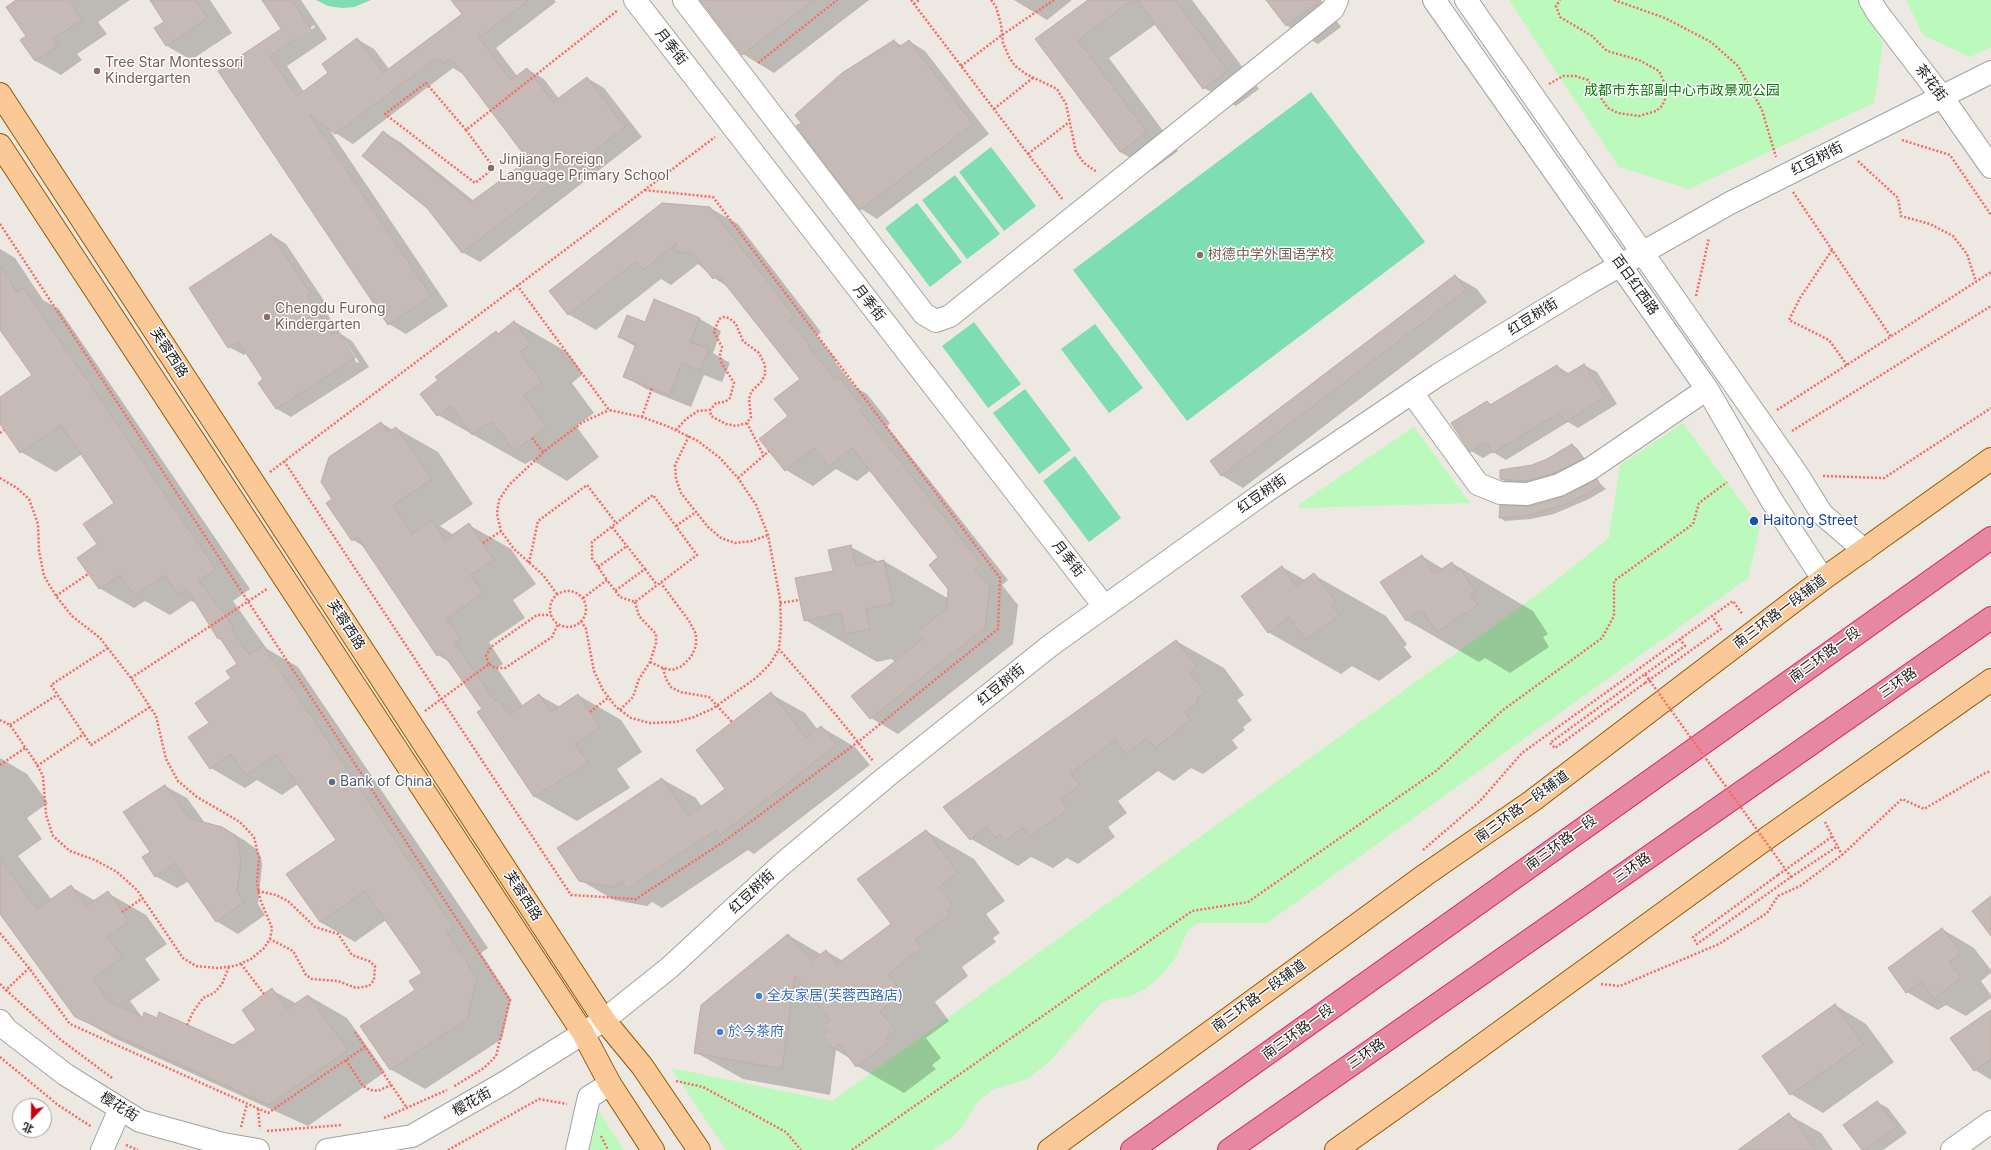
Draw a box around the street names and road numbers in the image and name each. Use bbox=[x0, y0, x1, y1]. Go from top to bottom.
street label: 月季街 bbox=[651, 25, 691, 69]
street label: 茶花街 bbox=[1912, 61, 1950, 105]
street label: 红豆树街 bbox=[1788, 139, 1846, 179]
street label: 百日红西路 bbox=[1608, 252, 1662, 318]
street label: 月季街 bbox=[849, 281, 889, 325]
street label: 红豆树街 bbox=[1505, 295, 1561, 339]
street label: 芙蓉西路 bbox=[147, 325, 191, 381]
street label: 红豆树街 bbox=[1234, 471, 1290, 517]
street label: 月季街 bbox=[1048, 537, 1088, 581]
street label: 南三环路一段辅道 bbox=[1730, 572, 1830, 652]
street label: 芙蓉西路 bbox=[324, 597, 368, 653]
street label: 南三环路一段 bbox=[1786, 624, 1864, 686]
street label: 红豆树街 bbox=[974, 661, 1028, 709]
street label: 三环路 bbox=[1876, 664, 1920, 702]
street label: 南三环路一段辅道 bbox=[1472, 767, 1572, 847]
street label: 南三环路一段 bbox=[1522, 812, 1600, 874]
street label: 三环路 bbox=[1610, 849, 1654, 887]
street label: 红豆树街 bbox=[726, 867, 778, 917]
street label: 芙蓉西路 bbox=[501, 868, 545, 924]
street label: 南三环路一段辅道 bbox=[1209, 956, 1309, 1036]
street label: 南三环路一段 bbox=[1259, 1001, 1337, 1063]
street label: 三环路 bbox=[1344, 1035, 1388, 1073]
street label: 樱花街 bbox=[450, 1084, 494, 1120]
street label: 樱花街 bbox=[97, 1089, 141, 1125]

